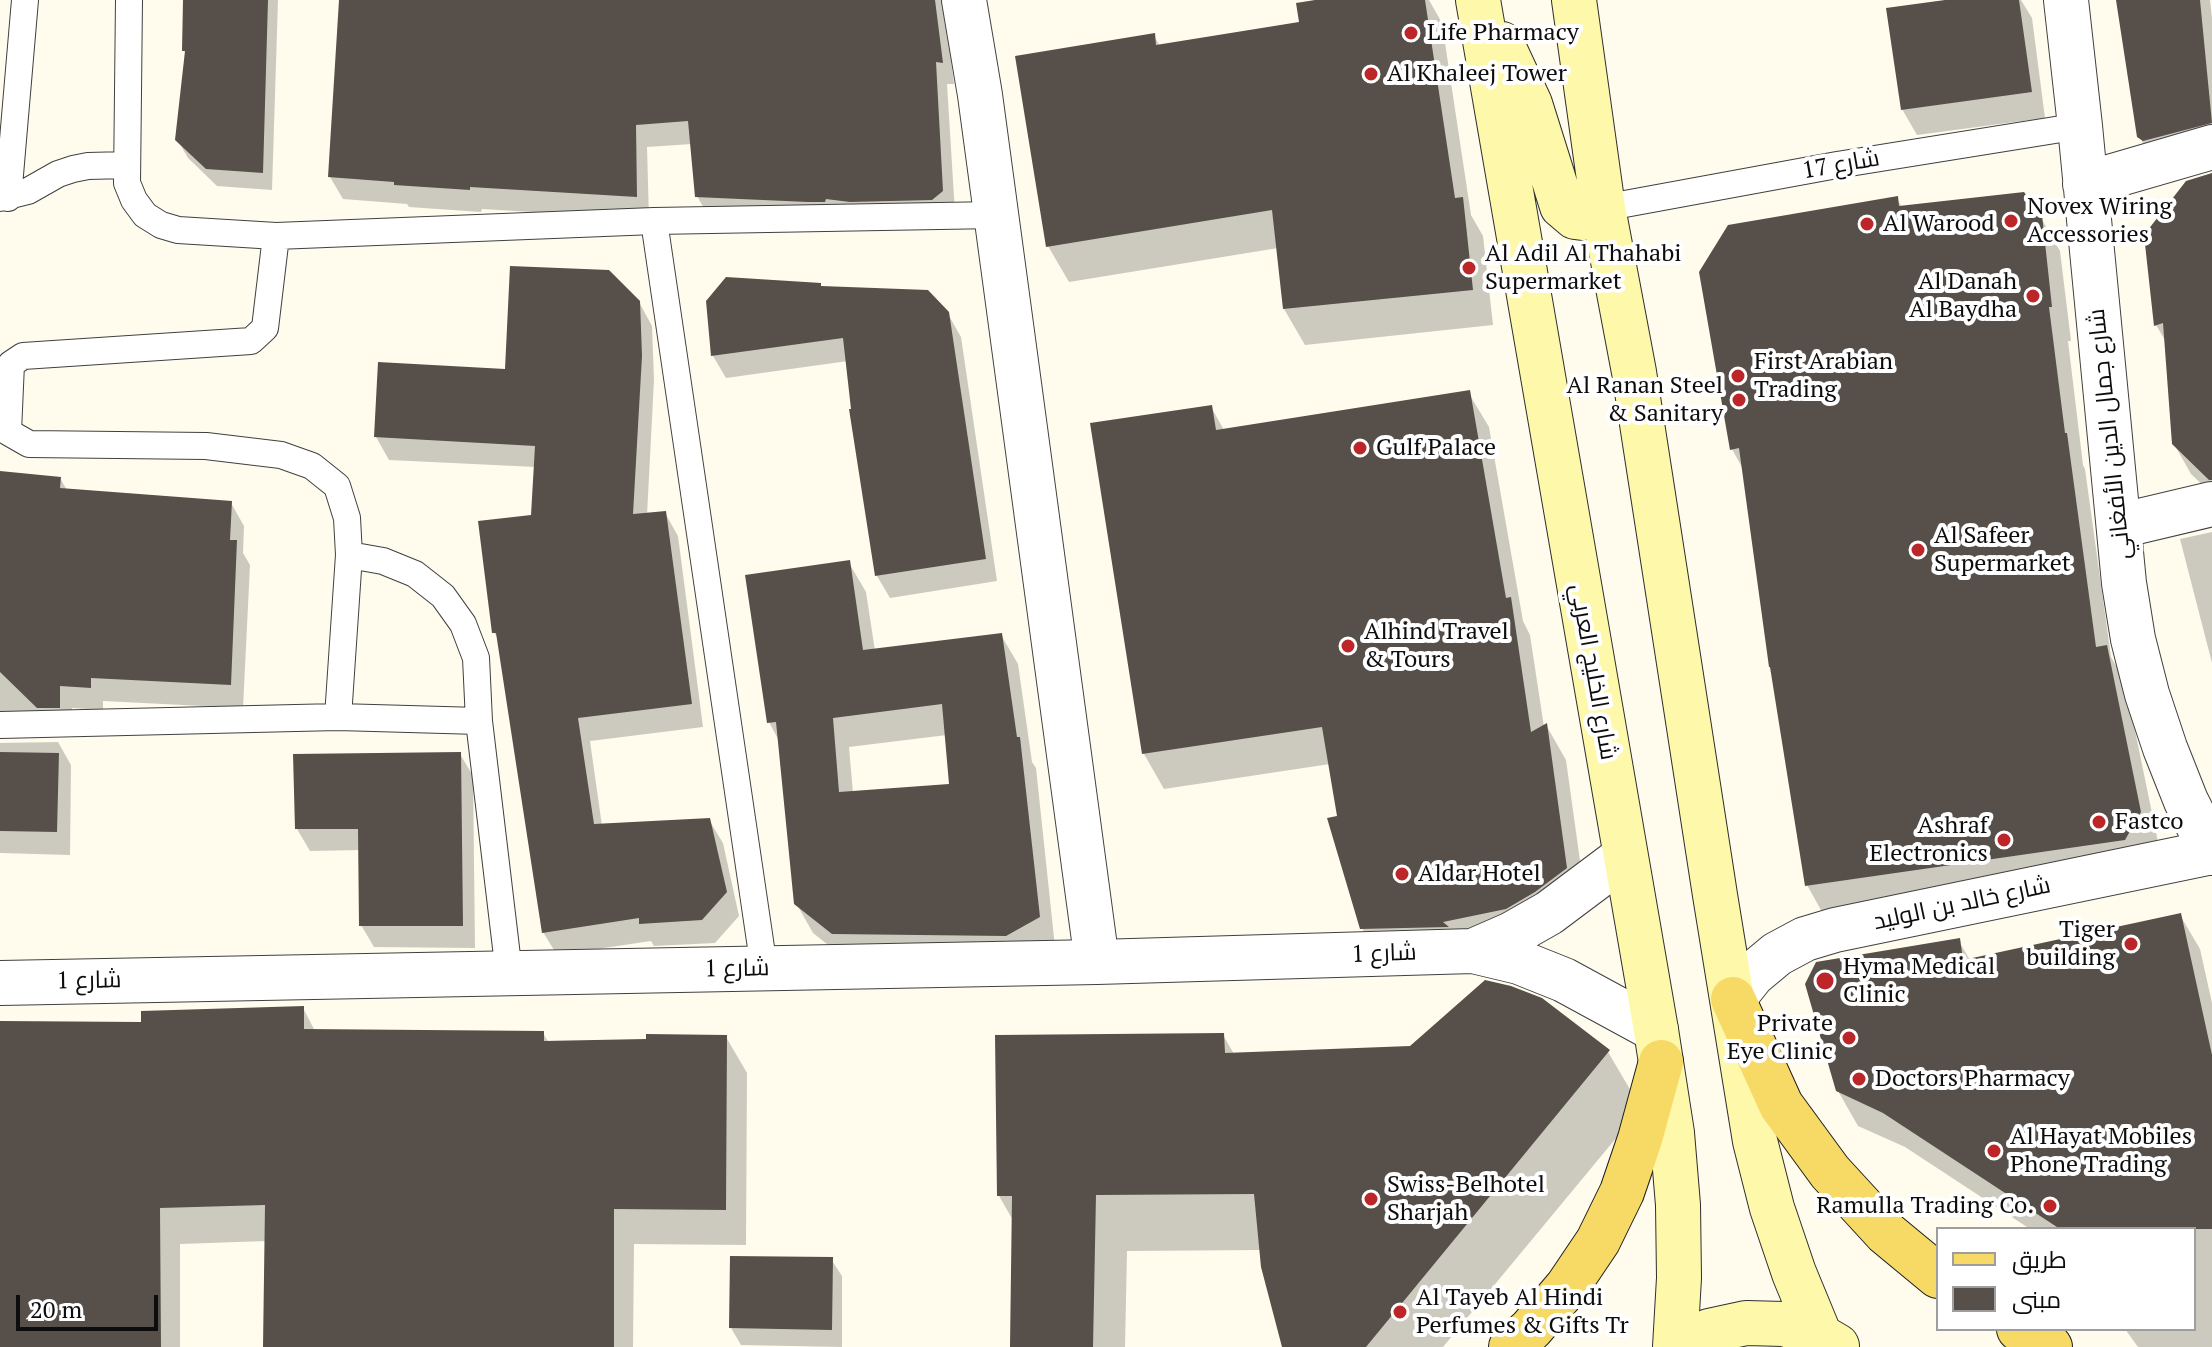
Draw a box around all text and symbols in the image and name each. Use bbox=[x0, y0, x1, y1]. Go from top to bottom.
place label: Life Pharmacy bbox=[1427, 19, 1579, 47]
marker: Life Pharmacy bbox=[1402, 24, 1420, 42]
place label: Al Khaleej Tower bbox=[1387, 60, 1567, 88]
marker: Al Khaleej Tower bbox=[1362, 65, 1380, 83]
street label: شارع 17 bbox=[1800, 144, 1882, 186]
place label: Novex Wiring Accessories bbox=[2027, 193, 2172, 249]
place label: Al Warood bbox=[1883, 210, 1995, 238]
marker: Novex Wiring Accessories bbox=[2002, 212, 2020, 230]
marker: Al Warood bbox=[1858, 215, 1876, 233]
place label: Al Adil Al Thahabi Supermarket bbox=[1485, 240, 1681, 296]
marker: Al Adil Al Thahabi Supermarket bbox=[1460, 259, 1478, 277]
place label: Al Danah Al Baydha bbox=[1909, 268, 2017, 324]
marker: Al Danah Al Baydha bbox=[2024, 287, 2042, 305]
street label: شارع جمال الدين الأفغاني bbox=[2083, 307, 2137, 561]
place label: First Arabian Trading bbox=[1754, 348, 1893, 404]
marker: First Arabian Trading bbox=[1729, 367, 1747, 385]
place label: Al Ranan Steel & Sanitary bbox=[1567, 372, 1723, 428]
marker: Al Ranan Steel & Sanitary bbox=[1730, 391, 1748, 409]
place label: Gulf Palace bbox=[1376, 434, 1496, 462]
marker: Gulf Palace bbox=[1351, 439, 1369, 457]
place label: Al Safeer Supermarket bbox=[1934, 522, 2071, 578]
marker: Al Safeer Supermarket bbox=[1909, 541, 1927, 559]
street label: شارع الخليج العربي bbox=[1563, 582, 1623, 762]
place label: Alhind Travel & Tours bbox=[1364, 618, 1509, 674]
marker: Alhind Travel & Tours bbox=[1339, 637, 1357, 655]
place label: Fastco bbox=[2115, 808, 2183, 836]
place label: Ashraf Electronics bbox=[1869, 812, 1988, 868]
marker: Fastco bbox=[2090, 813, 2108, 831]
marker: Ashraf Electronics bbox=[1995, 831, 2013, 849]
place label: Aldar Hotel bbox=[1418, 860, 1541, 888]
marker: Aldar Hotel bbox=[1393, 865, 1411, 883]
street label: شارع خالد بن الوليد bbox=[1871, 871, 2053, 937]
place label: Tiger building bbox=[2026, 916, 2115, 972]
marker: Tiger building bbox=[2122, 935, 2140, 953]
street label: شارع 1 bbox=[1351, 938, 1417, 970]
place label: Hyma Medical Clinic bbox=[1843, 953, 1995, 1009]
street label: شارع 1 bbox=[704, 954, 770, 984]
street label: شارع 1 bbox=[56, 966, 122, 996]
marker: Hyma Medical Clinic bbox=[1814, 970, 1836, 992]
place label: Private Eye Clinic bbox=[1727, 1010, 1833, 1066]
marker: Private Eye Clinic bbox=[1840, 1029, 1858, 1047]
place label: Doctors Pharmacy bbox=[1875, 1065, 2070, 1093]
marker: Doctors Pharmacy bbox=[1850, 1070, 1868, 1088]
place label: Al Hayat Mobiles Phone Trading bbox=[2010, 1123, 2192, 1179]
marker: Al Hayat Mobiles Phone Trading bbox=[1985, 1142, 2003, 1160]
place label: Swiss-Belhotel Sharjah bbox=[1387, 1171, 1545, 1227]
marker: Swiss-Belhotel Sharjah bbox=[1362, 1190, 1380, 1208]
place label: Ramulla Trading Co. bbox=[1816, 1192, 2034, 1220]
marker: Ramulla Trading Co. bbox=[2041, 1197, 2059, 1215]
legend bbox=[1936, 1227, 2196, 1331]
text: طريق bbox=[2012, 1243, 2067, 1275]
scale bar bbox=[20, 1279, 162, 1329]
text: مبنى bbox=[2012, 1283, 2061, 1315]
place label: Al Tayeb Al Hindi Perfumes & Gifts Tr bbox=[1416, 1284, 1629, 1340]
text: 20 m bbox=[30, 1293, 82, 1325]
marker: Al Tayeb Al Hindi Perfumes & Gifts Tr bbox=[1391, 1303, 1409, 1321]

